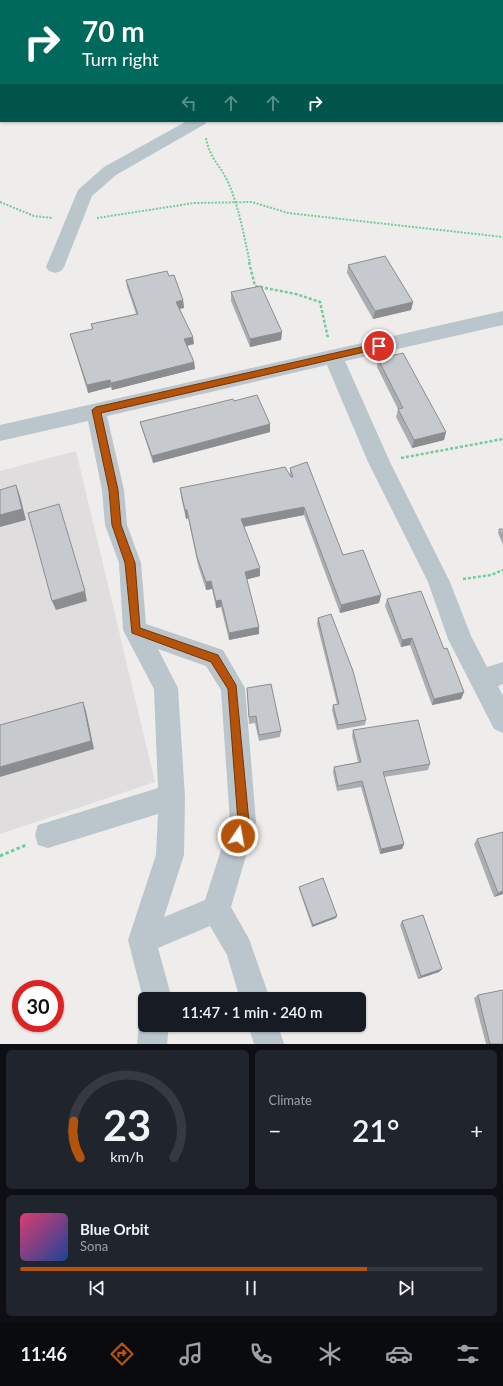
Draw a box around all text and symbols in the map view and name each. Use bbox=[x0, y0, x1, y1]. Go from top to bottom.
text: 70 m bbox=[82, 14, 145, 48]
icon: right bbox=[16, 16, 68, 68]
text: Turn right bbox=[82, 48, 159, 70]
icon: left bbox=[178, 92, 200, 114]
icon: ahead bbox=[220, 92, 242, 114]
icon: ahead bbox=[262, 92, 284, 114]
icon: right bbox=[304, 92, 326, 114]
pin bbox=[362, 329, 396, 363]
icon: arrive bbox=[368, 335, 390, 357]
position arrow bbox=[217, 815, 259, 857]
speed limit sign: 30 bbox=[12, 980, 64, 1032]
text: 11:47 · 1 min · 240 m bbox=[182, 1003, 322, 1021]
text: Climate bbox=[269, 1092, 312, 1108]
text: 23 bbox=[103, 1099, 151, 1149]
text: 21° bbox=[352, 1112, 399, 1148]
text: − bbox=[269, 1117, 281, 1144]
text: + bbox=[470, 1117, 483, 1144]
text: km/h bbox=[111, 1147, 144, 1164]
text: Blue Orbit bbox=[80, 1220, 149, 1238]
text: Sona bbox=[80, 1238, 108, 1254]
icon: previous bbox=[86, 1277, 108, 1299]
icon: pause bbox=[240, 1277, 262, 1299]
icon: next bbox=[395, 1277, 417, 1299]
icon: directions bbox=[108, 1340, 136, 1368]
icon: music bbox=[177, 1340, 205, 1368]
icon: phone bbox=[247, 1340, 275, 1368]
icon: climate bbox=[316, 1340, 344, 1368]
icon: car bbox=[385, 1340, 413, 1368]
icon: filters bbox=[454, 1340, 482, 1368]
text: 11:46 bbox=[21, 1343, 67, 1365]

